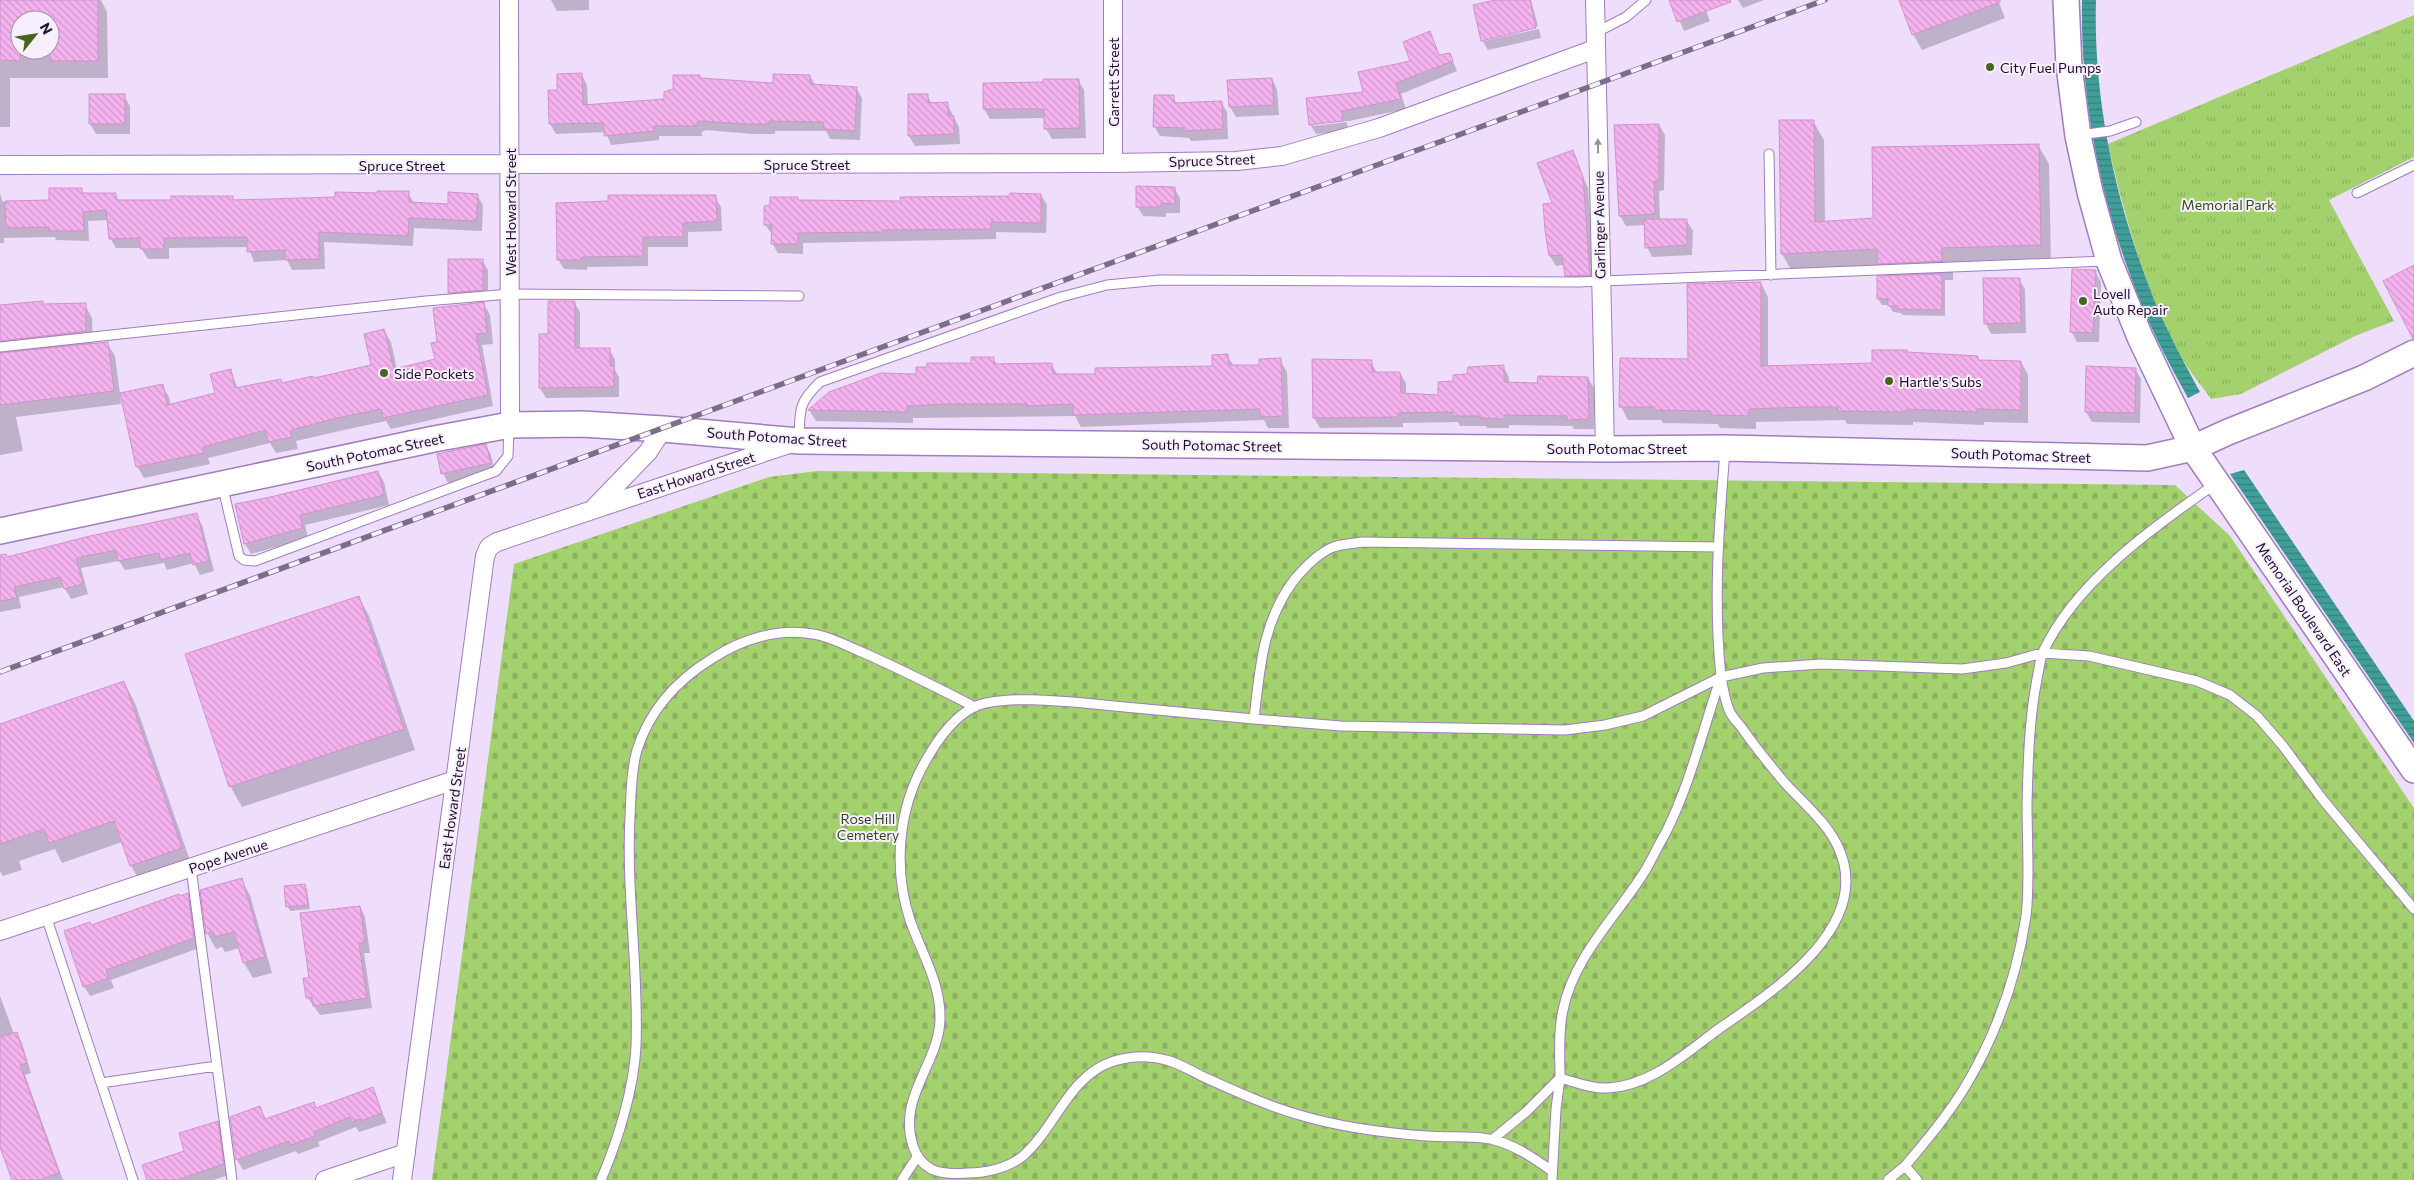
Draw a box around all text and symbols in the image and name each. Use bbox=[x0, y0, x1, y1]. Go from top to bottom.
north arrow bbox=[10, 10, 60, 60]
text: N bbox=[37, 19, 57, 37]
street label: Garrett Street bbox=[1105, 37, 1122, 127]
place label: City Fuel Pumps bbox=[2000, 59, 2101, 76]
marker: City Fuel Pumps bbox=[1984, 61, 1996, 73]
one-way arrow bbox=[1594, 137, 1602, 153]
street label: West Howard Street bbox=[502, 148, 519, 276]
street label: Spruce Street bbox=[1168, 150, 1256, 170]
street label: Spruce Street bbox=[764, 156, 850, 173]
street label: Spruce Street bbox=[359, 157, 445, 174]
street label: Garlinger Avenue bbox=[1590, 171, 1608, 279]
park label: Memorial Park bbox=[2181, 196, 2275, 213]
place label: Lovell Auto Repair bbox=[2093, 285, 2169, 318]
marker: Lovell Auto Repair bbox=[2077, 295, 2089, 307]
place label: Side Pockets bbox=[394, 365, 474, 382]
marker: Side Pockets bbox=[378, 367, 390, 379]
place label: Hartle's Subs bbox=[1899, 373, 1982, 390]
marker: Hartle's Subs bbox=[1883, 375, 1895, 387]
street label: South Potomac Street bbox=[706, 424, 848, 450]
street label: South Potomac Street bbox=[305, 429, 446, 475]
street label: South Potomac Street bbox=[1142, 435, 1283, 455]
street label: South Potomac Street bbox=[1547, 440, 1687, 457]
street label: South Potomac Street bbox=[1951, 444, 2092, 466]
street label: East Howard Street bbox=[635, 448, 757, 502]
street label: Memorial Boulevard East bbox=[2253, 539, 2355, 680]
street label: East Howard Street bbox=[435, 746, 469, 870]
park label: Rose Hill Cemetery bbox=[837, 810, 899, 843]
street label: Pope Avenue bbox=[186, 835, 270, 877]

